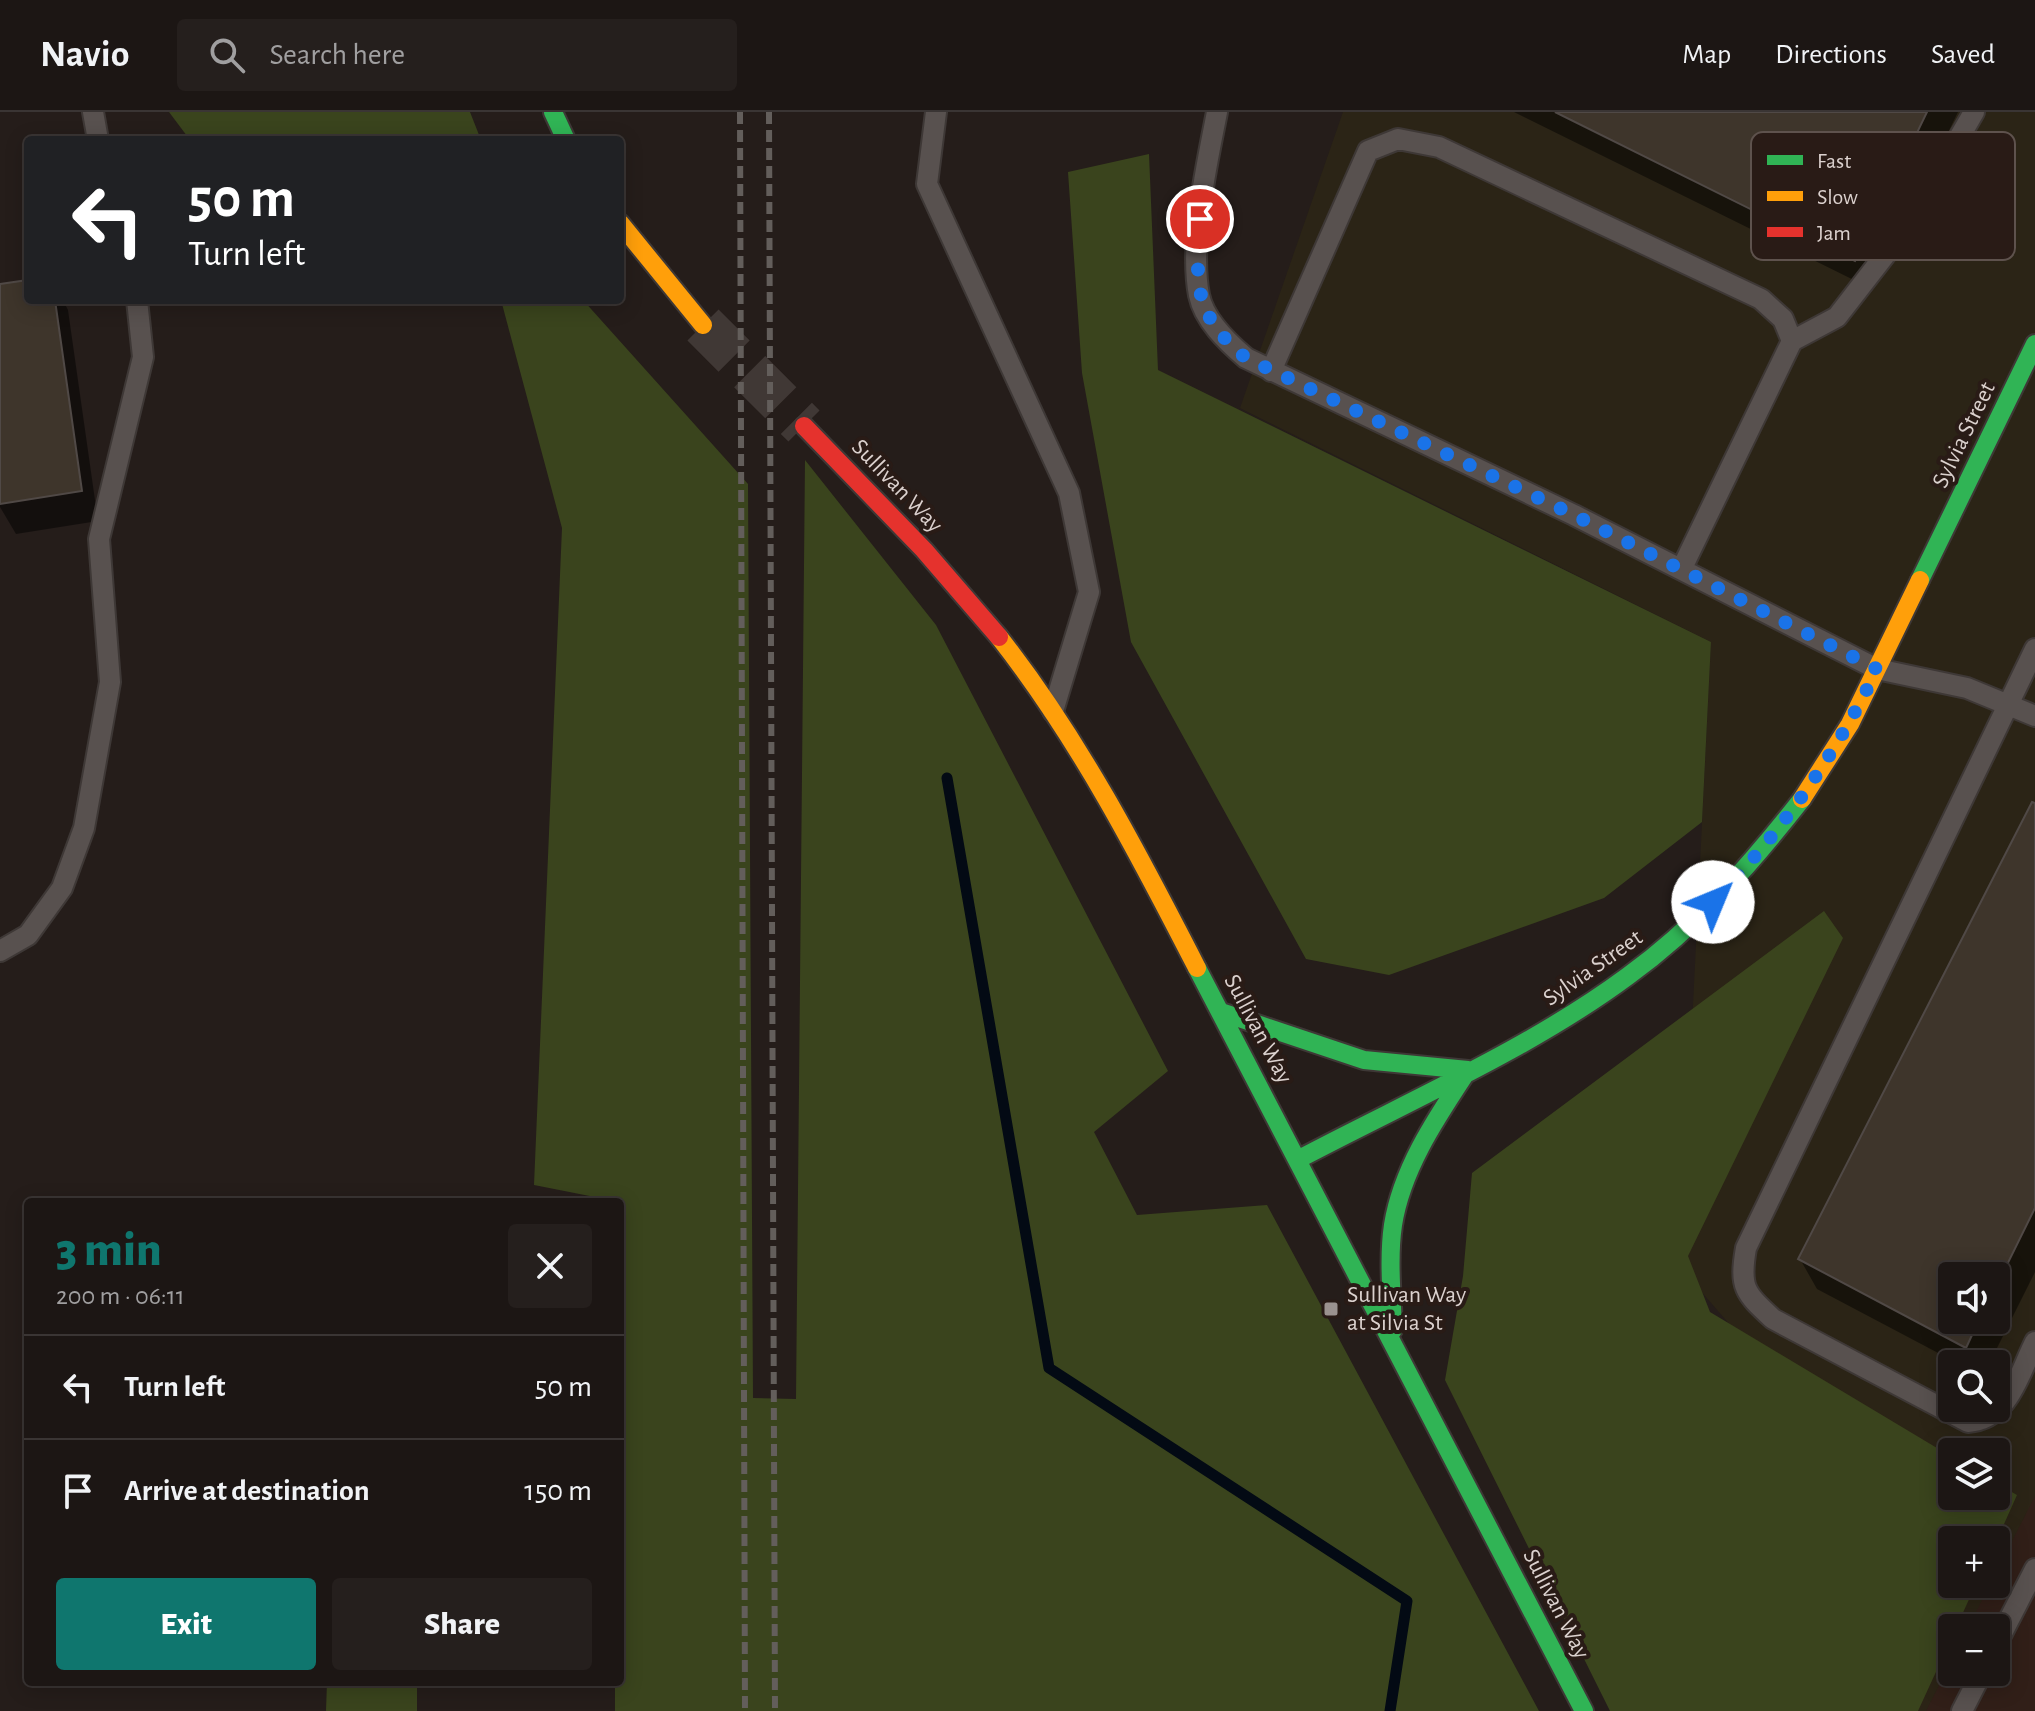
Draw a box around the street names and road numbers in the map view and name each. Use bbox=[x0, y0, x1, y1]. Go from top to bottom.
street label: Sylvia Street bbox=[1928, 378, 2000, 492]
street label: Sullivan Way bbox=[847, 435, 947, 537]
street label: Sylvia Street bbox=[1539, 925, 1647, 1011]
street label: Sullivan Way bbox=[1219, 971, 1297, 1087]
street label: Sullivan Way bbox=[1518, 1545, 1594, 1663]

